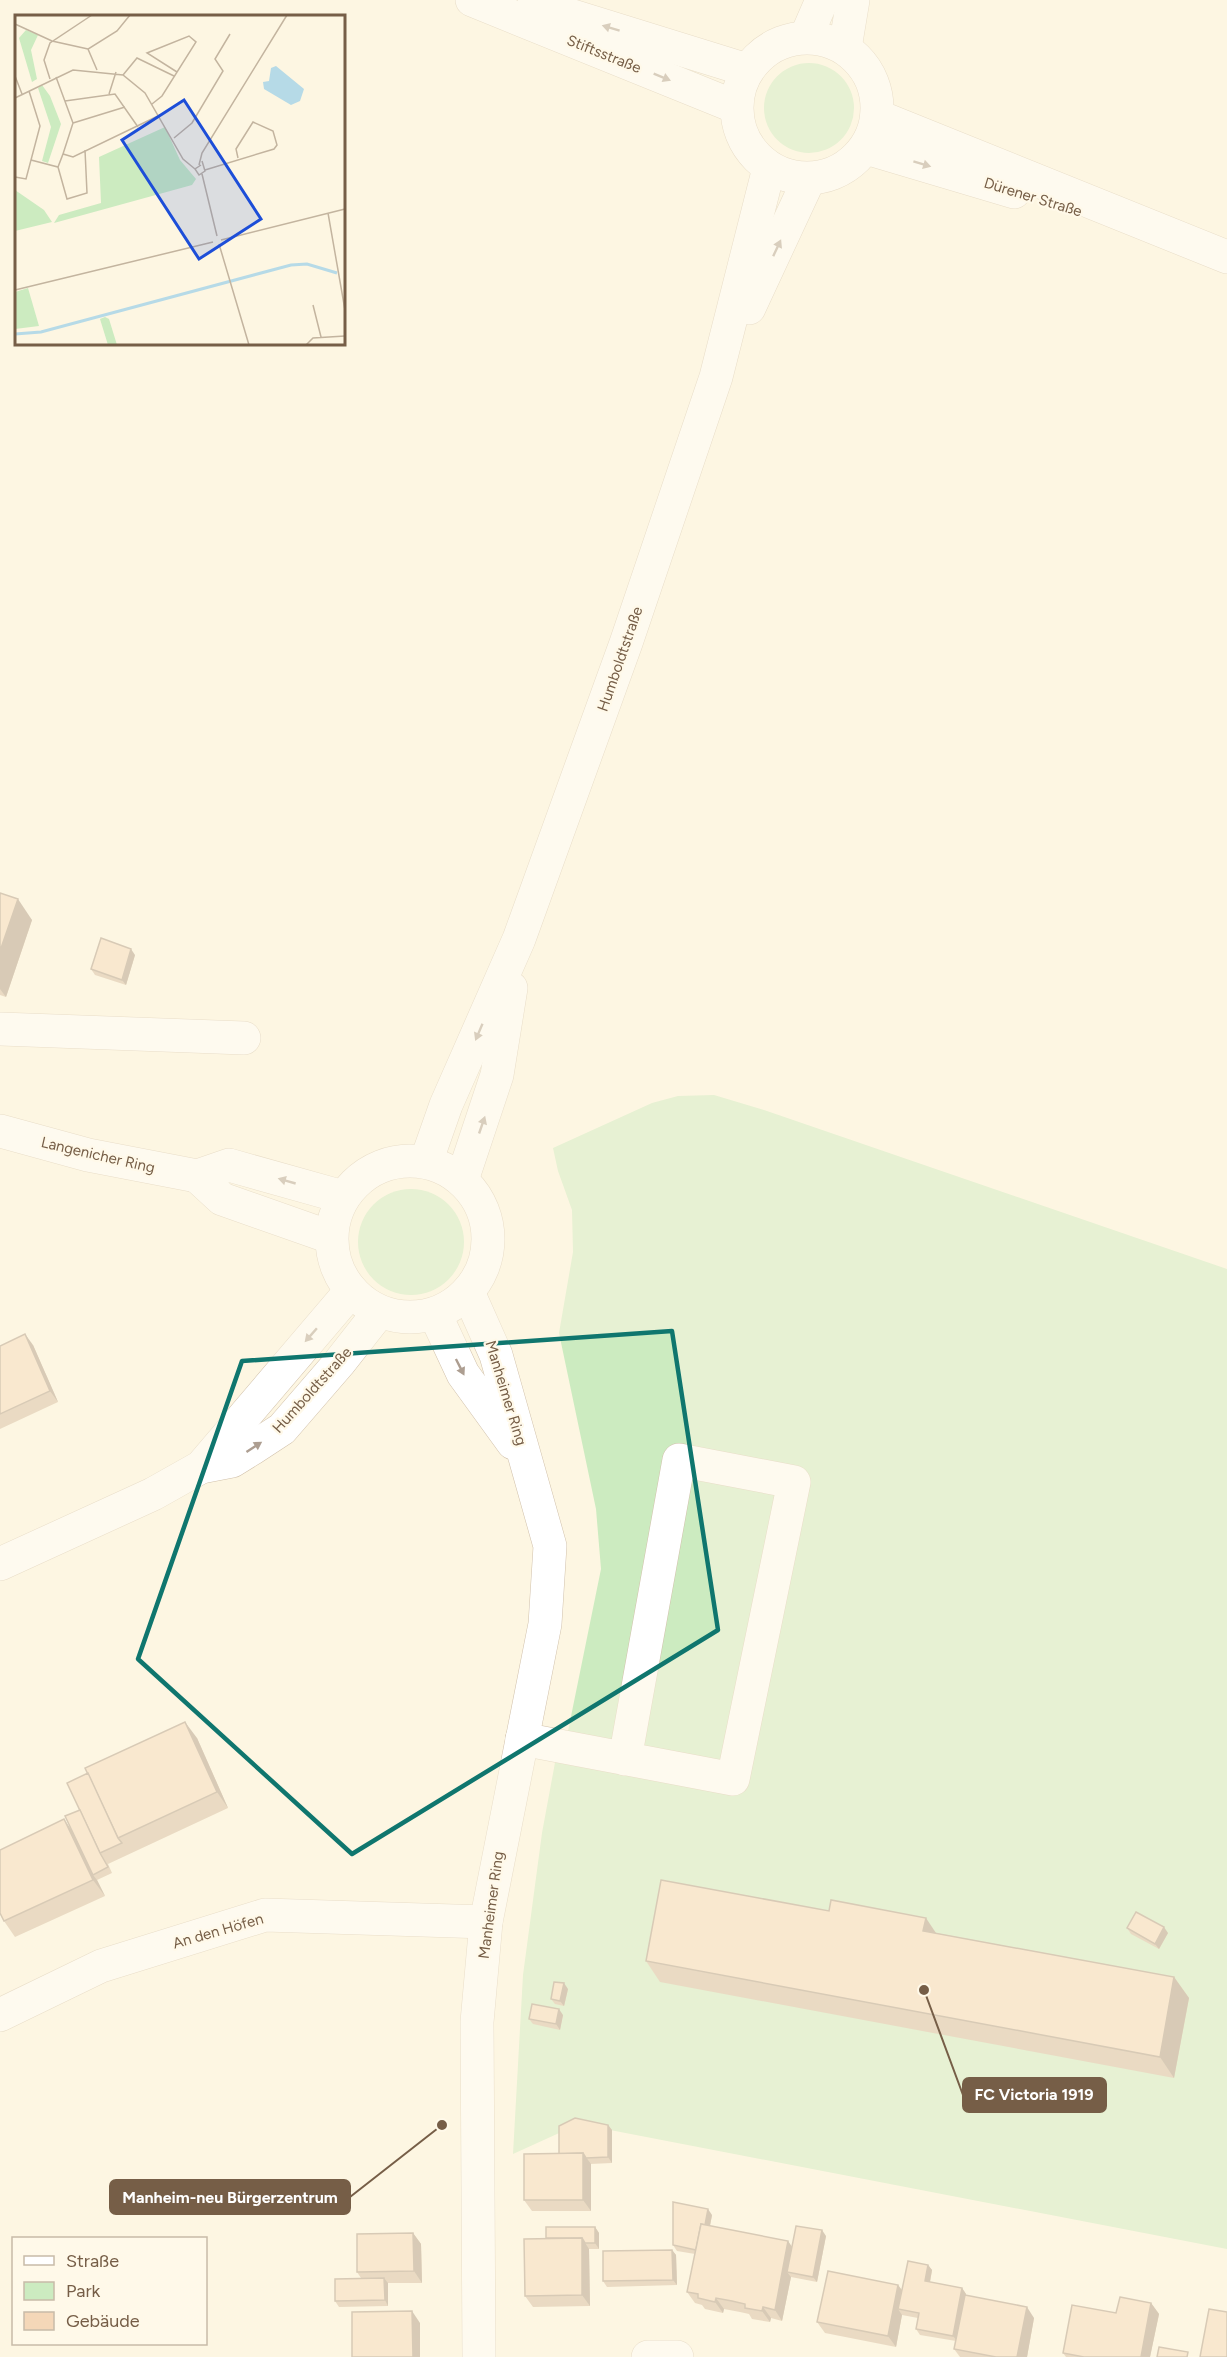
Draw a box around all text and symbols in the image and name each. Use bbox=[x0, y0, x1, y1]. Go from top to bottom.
inset map bbox=[15, 15, 345, 345]
one-way arrow bbox=[602, 23, 620, 32]
street label: Stiftsstraße bbox=[564, 31, 644, 77]
one-way arrow bbox=[654, 72, 672, 82]
one-way arrow bbox=[913, 160, 931, 169]
street label: Dürener Straße bbox=[982, 174, 1084, 220]
one-way arrow bbox=[772, 240, 781, 257]
street label: Humboldtstraße bbox=[594, 604, 646, 714]
one-way arrow bbox=[474, 1023, 484, 1041]
one-way arrow bbox=[477, 1115, 487, 1133]
street label: Langenicher Ring bbox=[39, 1133, 157, 1177]
one-way arrow bbox=[277, 1176, 296, 1186]
one-way arrow bbox=[305, 1327, 318, 1342]
street label: Manheimer Ring bbox=[482, 1338, 530, 1448]
street label: Humboldtstraße bbox=[269, 1343, 355, 1437]
one-way arrow bbox=[455, 1358, 465, 1376]
one-way arrow bbox=[246, 1441, 262, 1453]
street label: Manheimer Ring bbox=[475, 1850, 507, 1960]
street label: An den Höfen bbox=[171, 1909, 265, 1953]
callout: FC Victoria 1919 bbox=[963, 2078, 1106, 2112]
text: FC Victoria 1919 bbox=[975, 2085, 1094, 2104]
callout: Manheim-neu Bürgerzentrum bbox=[110, 2180, 350, 2214]
text: Manheim-neu Bürgerzentrum bbox=[122, 2188, 338, 2207]
legend bbox=[12, 2237, 207, 2345]
text: Straße bbox=[66, 2250, 119, 2272]
text: Park bbox=[66, 2280, 101, 2302]
text: Gebäude bbox=[66, 2310, 140, 2332]

